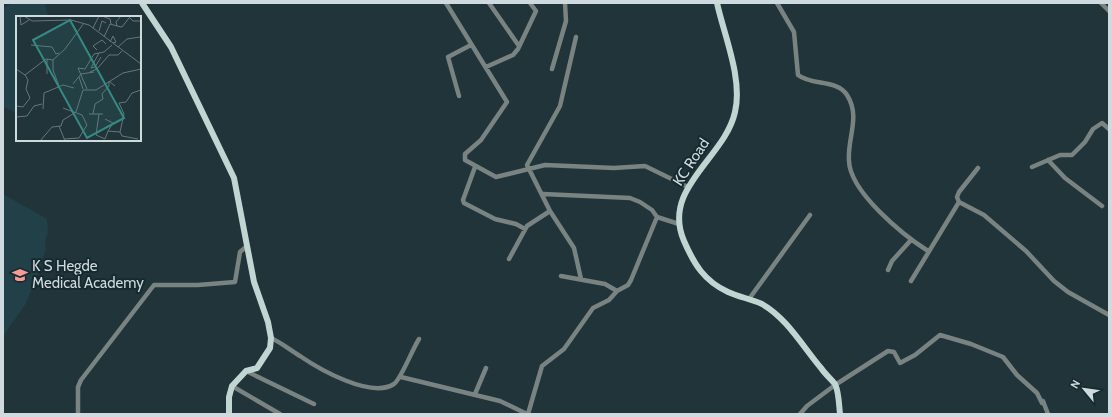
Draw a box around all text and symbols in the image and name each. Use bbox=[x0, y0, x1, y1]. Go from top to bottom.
inset map bbox=[16, 16, 141, 141]
street label: KC Road bbox=[669, 135, 713, 189]
place label: K S Hegde Medical Academy bbox=[32, 257, 144, 292]
school or university icon: K S Hegde Medical Academy bbox=[11, 266, 29, 284]
north arrow bbox=[1064, 369, 1104, 409]
text: N bbox=[1067, 377, 1083, 391]

